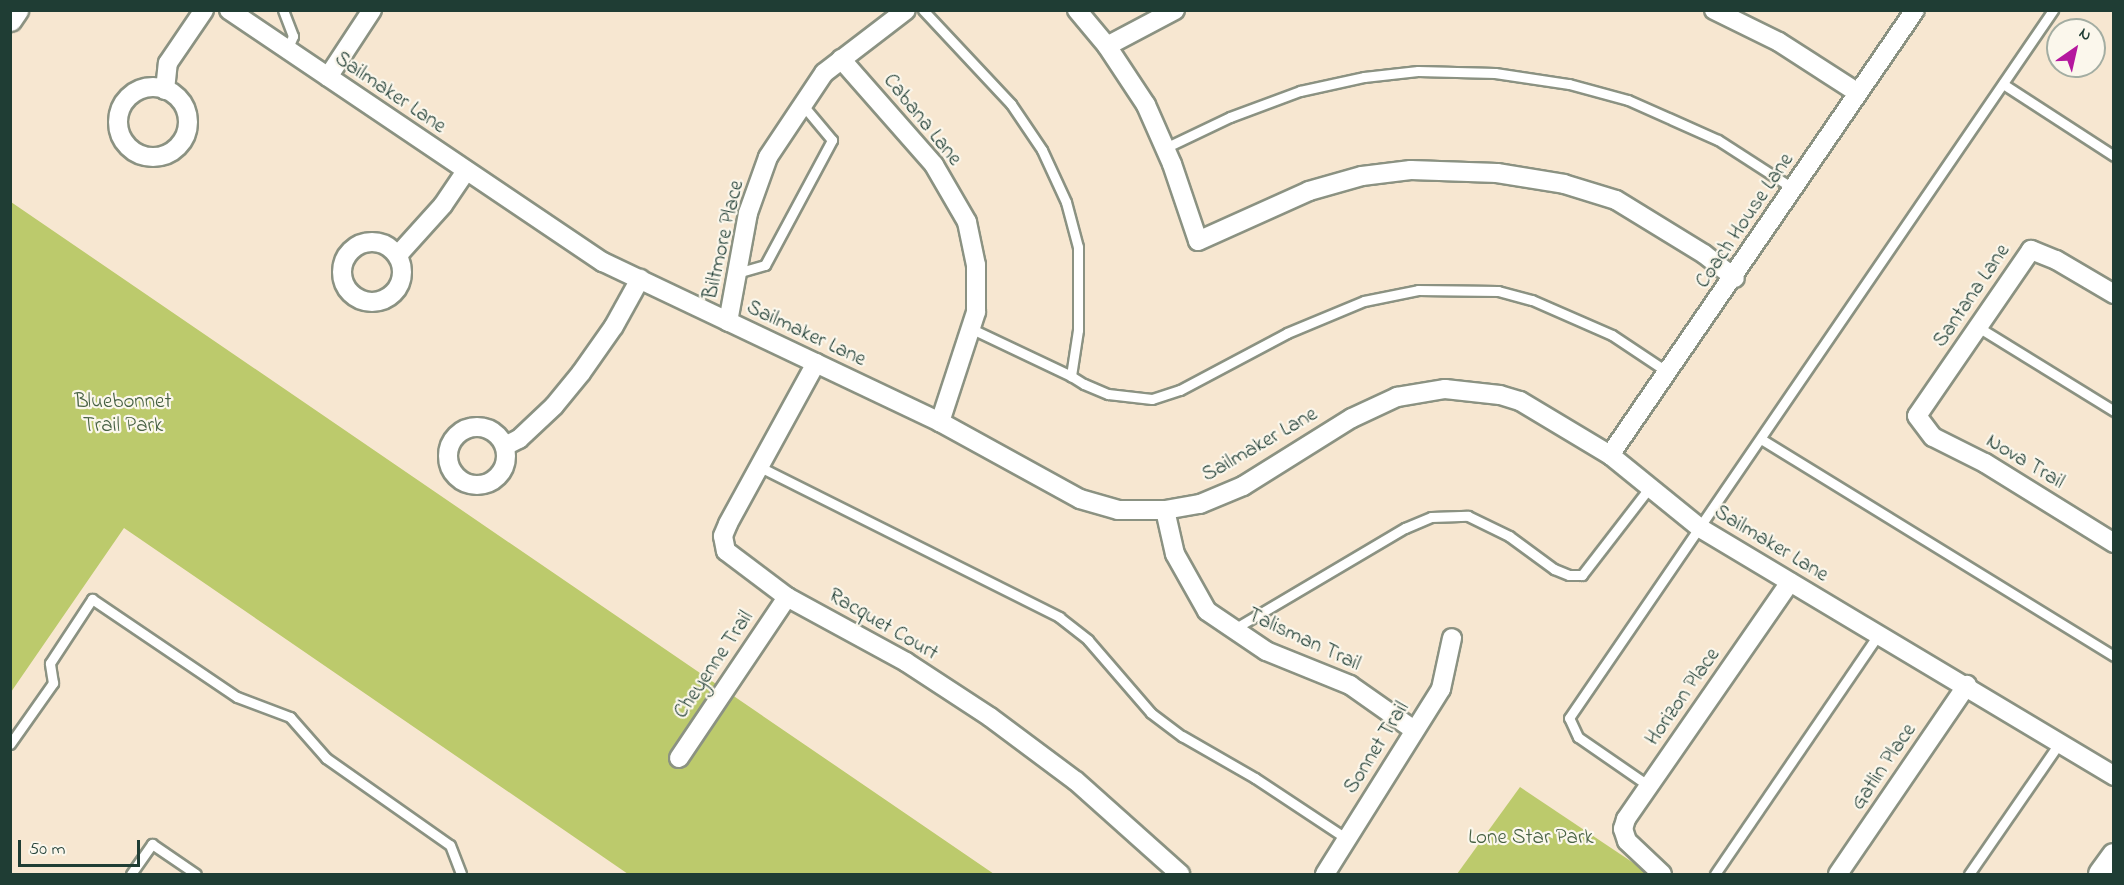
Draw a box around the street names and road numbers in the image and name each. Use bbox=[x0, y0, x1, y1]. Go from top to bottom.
street label: Sailmaker Lane bbox=[329, 46, 451, 140]
street label: Cabana Lane bbox=[877, 69, 967, 171]
street label: Coach House Lane bbox=[1690, 149, 1800, 293]
street label: Biltmore Place bbox=[698, 178, 750, 302]
street label: Santana Lane bbox=[1928, 239, 2016, 353]
street label: Sailmaker Lane bbox=[742, 295, 870, 373]
street label: Sailmaker Lane bbox=[1198, 402, 1322, 488]
street label: Nova Trail bbox=[1981, 429, 2069, 495]
street label: Sailmaker Lane bbox=[1709, 500, 1833, 588]
street label: Racquet Court bbox=[824, 583, 942, 667]
street label: Talisman Trail bbox=[1243, 603, 1365, 677]
street label: Cheyenne Trail bbox=[669, 606, 759, 724]
street label: Horizon Place bbox=[1640, 643, 1726, 751]
street label: Sonnet Trail bbox=[1339, 697, 1415, 799]
street label: Gatlin Place bbox=[1846, 719, 1922, 815]

